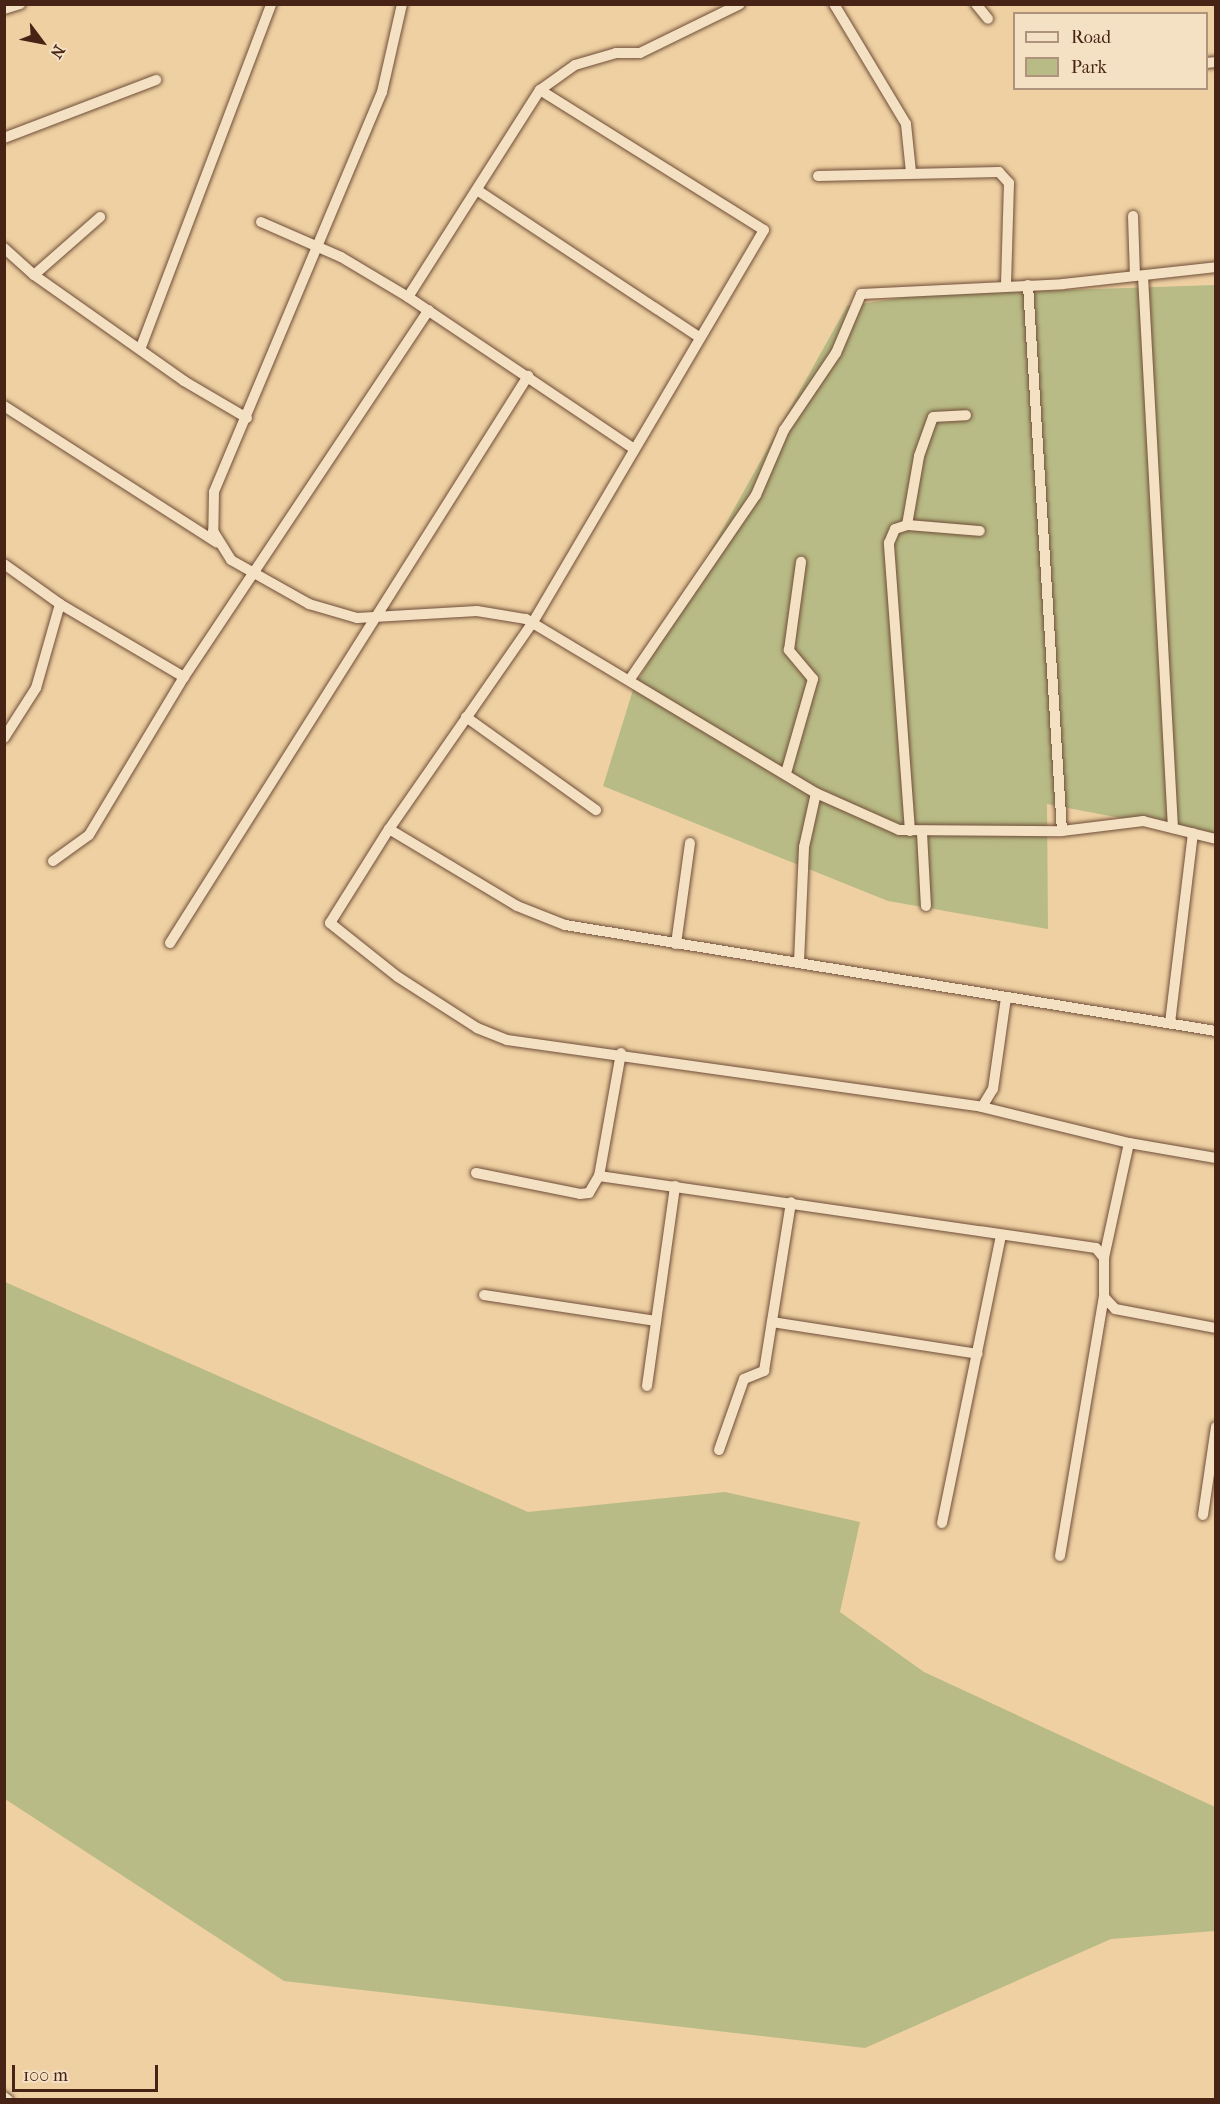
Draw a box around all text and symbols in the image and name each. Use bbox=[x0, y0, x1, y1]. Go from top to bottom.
north arrow bbox=[12, 12, 72, 72]
legend bbox=[1013, 12, 1208, 90]
text: Road bbox=[1071, 27, 1111, 48]
text: N bbox=[46, 42, 69, 62]
text: Park bbox=[1071, 57, 1107, 78]
scale bar bbox=[15, 2053, 160, 2091]
text: 100 m bbox=[23, 2065, 68, 2086]

